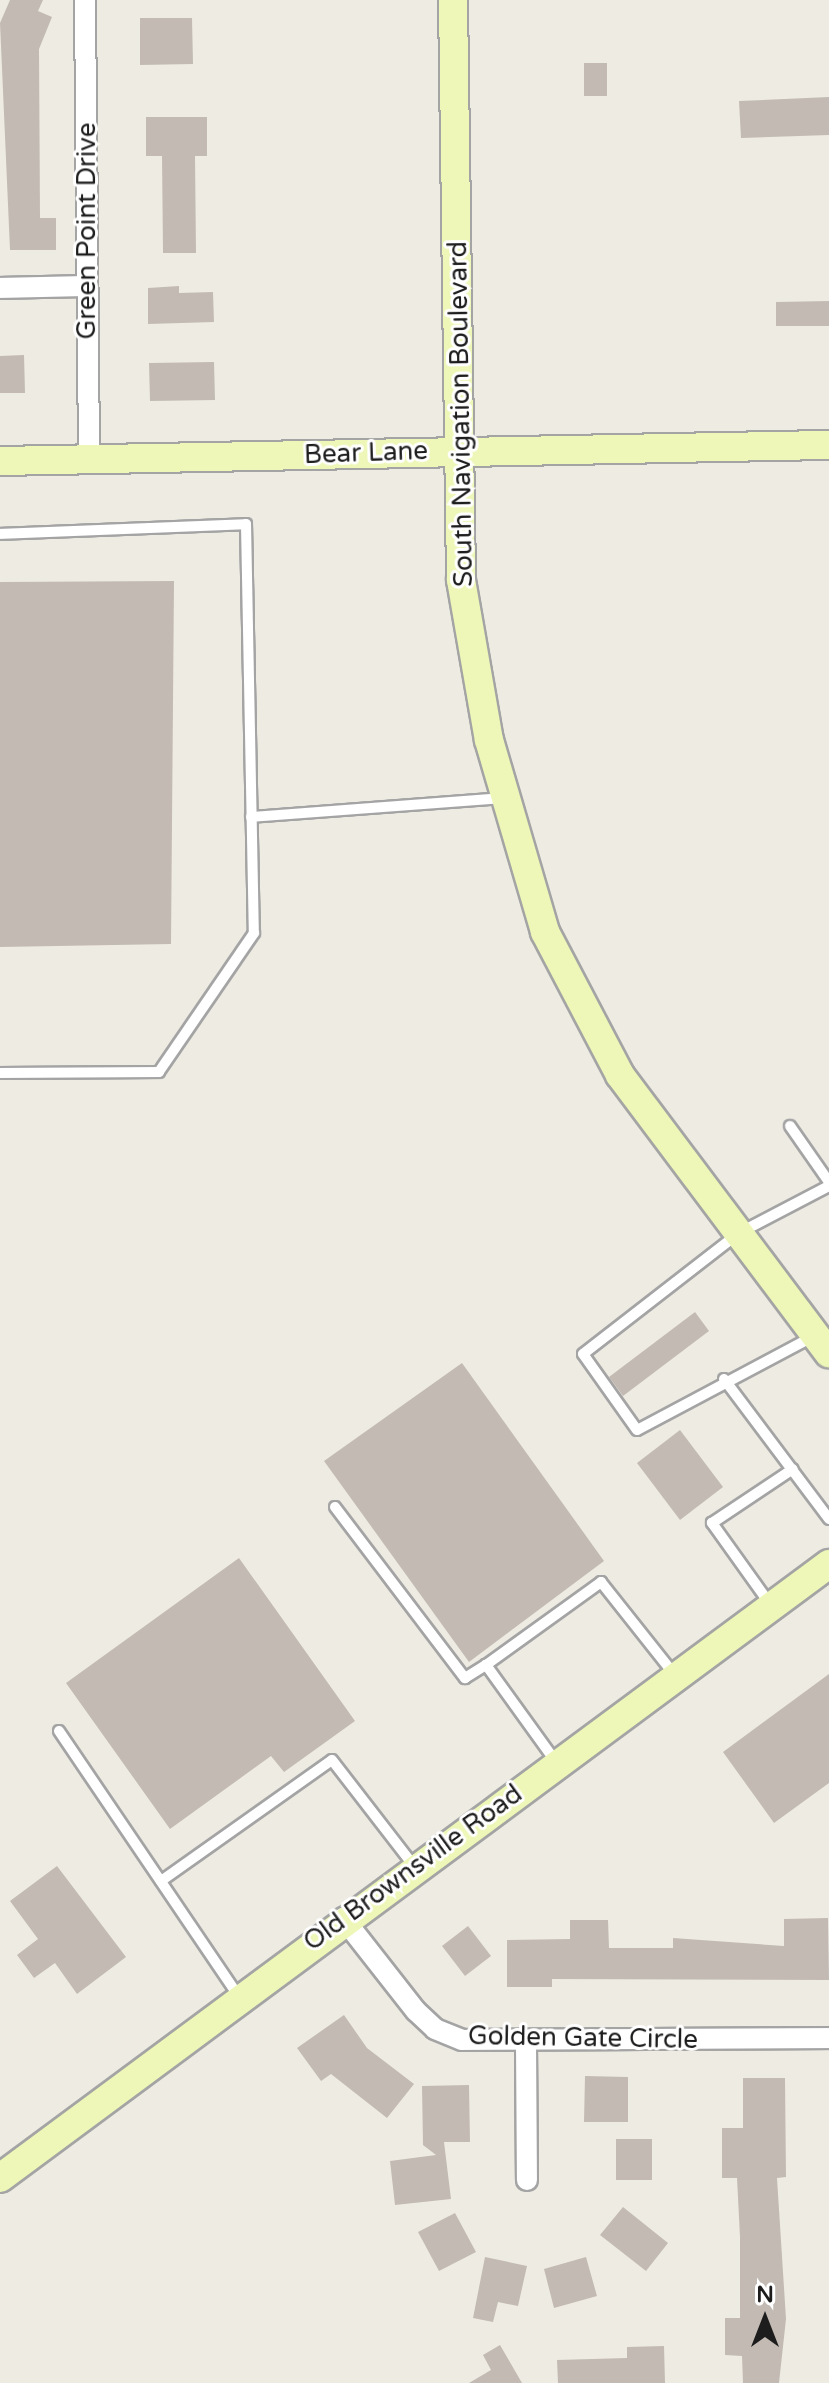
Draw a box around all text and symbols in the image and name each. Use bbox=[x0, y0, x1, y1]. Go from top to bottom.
street label: Green Point Drive bbox=[71, 123, 103, 339]
street label: South Navigation Boulevard bbox=[442, 241, 480, 587]
street label: Bear Lane bbox=[303, 435, 429, 471]
street label: Old Brownsville Road bbox=[298, 1778, 528, 1958]
street label: Golden Gate Circle bbox=[468, 2020, 698, 2056]
north arrow bbox=[725, 2279, 805, 2359]
text: N bbox=[756, 2282, 774, 2308]

